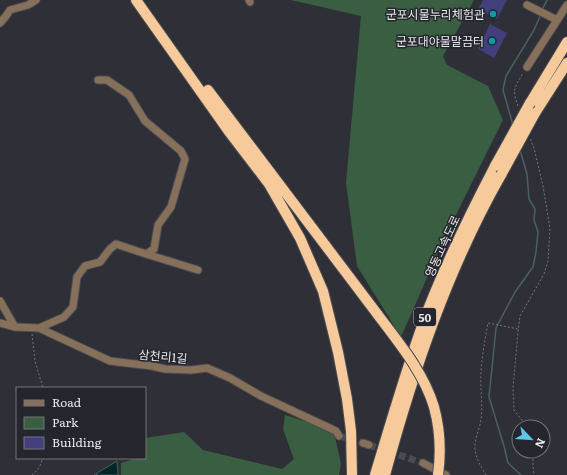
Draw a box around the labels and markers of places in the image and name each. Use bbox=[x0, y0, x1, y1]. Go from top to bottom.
place label: 군포시물누리체험관 bbox=[386, 5, 485, 23]
marker: 군포시물누리체험관 bbox=[488, 9, 498, 19]
place label: 군포대야물말끔터 bbox=[396, 32, 484, 50]
marker: 군포대야물말끔터 bbox=[487, 36, 497, 46]

